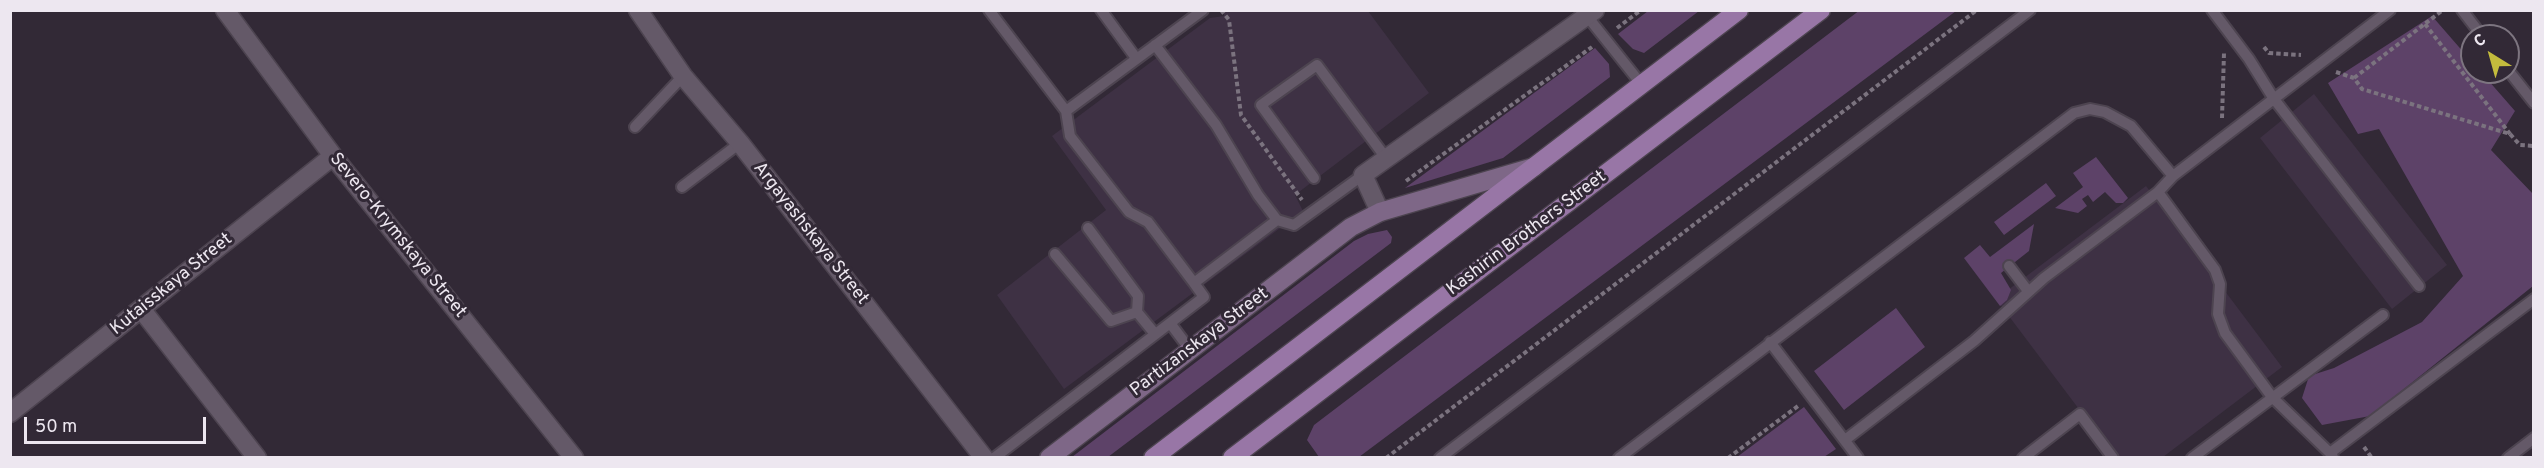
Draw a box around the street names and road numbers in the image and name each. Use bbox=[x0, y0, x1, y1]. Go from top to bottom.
street label: Severo-Krymskaya Street bbox=[324, 149, 470, 323]
street label: Argayashskaya Street bbox=[748, 158, 872, 310]
street label: Kashirin Brothers Street bbox=[1443, 167, 1611, 301]
street label: Kutaisskaya Street bbox=[107, 229, 237, 341]
street label: Partizanskaya Street bbox=[1127, 284, 1273, 402]

